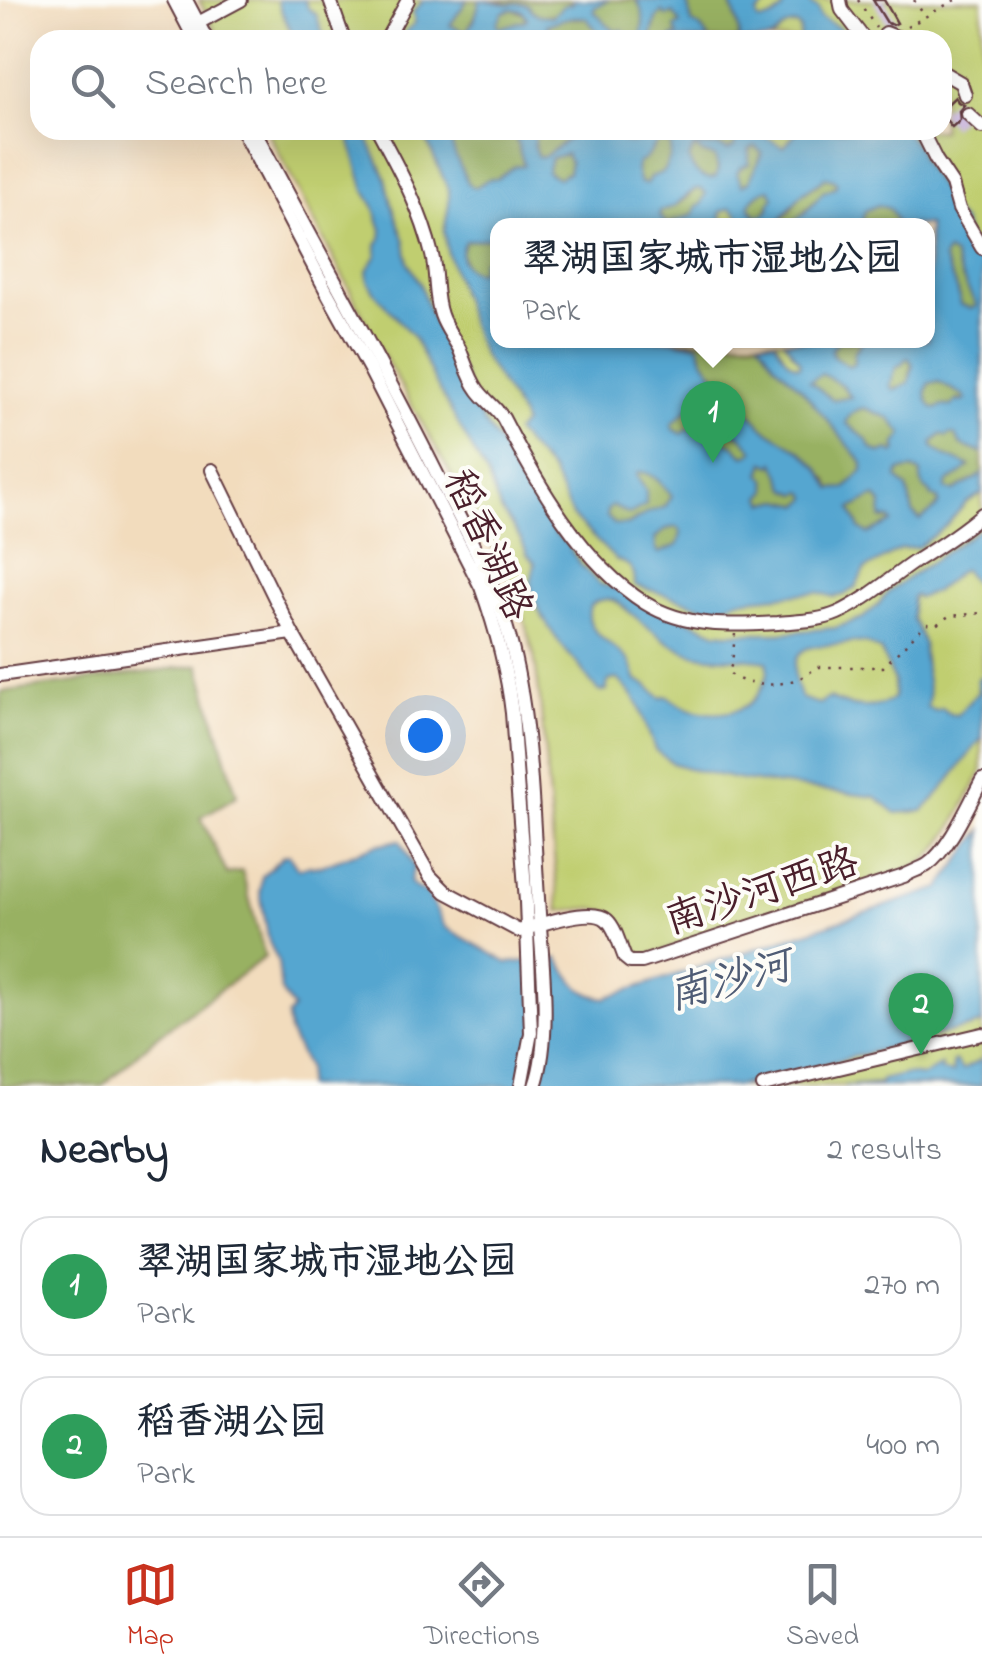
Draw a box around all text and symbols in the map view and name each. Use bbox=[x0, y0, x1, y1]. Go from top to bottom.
search box bbox=[30, 30, 952, 140]
text: Search here bbox=[145, 57, 327, 113]
icon: search bbox=[65, 58, 120, 113]
popup bbox=[490, 218, 935, 348]
text: 翠湖国家城市湿地公园 bbox=[522, 233, 903, 289]
text: Park bbox=[522, 289, 580, 336]
pin: 1 bbox=[680, 380, 746, 463]
street label: 稻香湖路 bbox=[426, 461, 545, 631]
your location bbox=[400, 710, 451, 761]
street label: 南沙河西路 bbox=[658, 834, 867, 952]
water label: 南沙河 bbox=[661, 935, 805, 1028]
pin: 2 bbox=[888, 972, 954, 1055]
text: Nearby bbox=[40, 1121, 168, 1182]
text: 2 results bbox=[827, 1128, 942, 1175]
text: 翠湖国家城市湿地公园 bbox=[137, 1236, 517, 1292]
text: 1 bbox=[69, 1263, 80, 1310]
text: 270 m bbox=[864, 1263, 940, 1310]
text: Park bbox=[137, 1292, 195, 1339]
text: 稻香湖公园 bbox=[137, 1396, 327, 1452]
text: 2 bbox=[67, 1423, 82, 1470]
text: 400 m bbox=[866, 1423, 940, 1470]
text: Park bbox=[137, 1452, 195, 1499]
tab: Map bbox=[123, 1557, 178, 1658]
tab: Directions bbox=[424, 1557, 540, 1658]
tab: Saved bbox=[786, 1557, 859, 1658]

